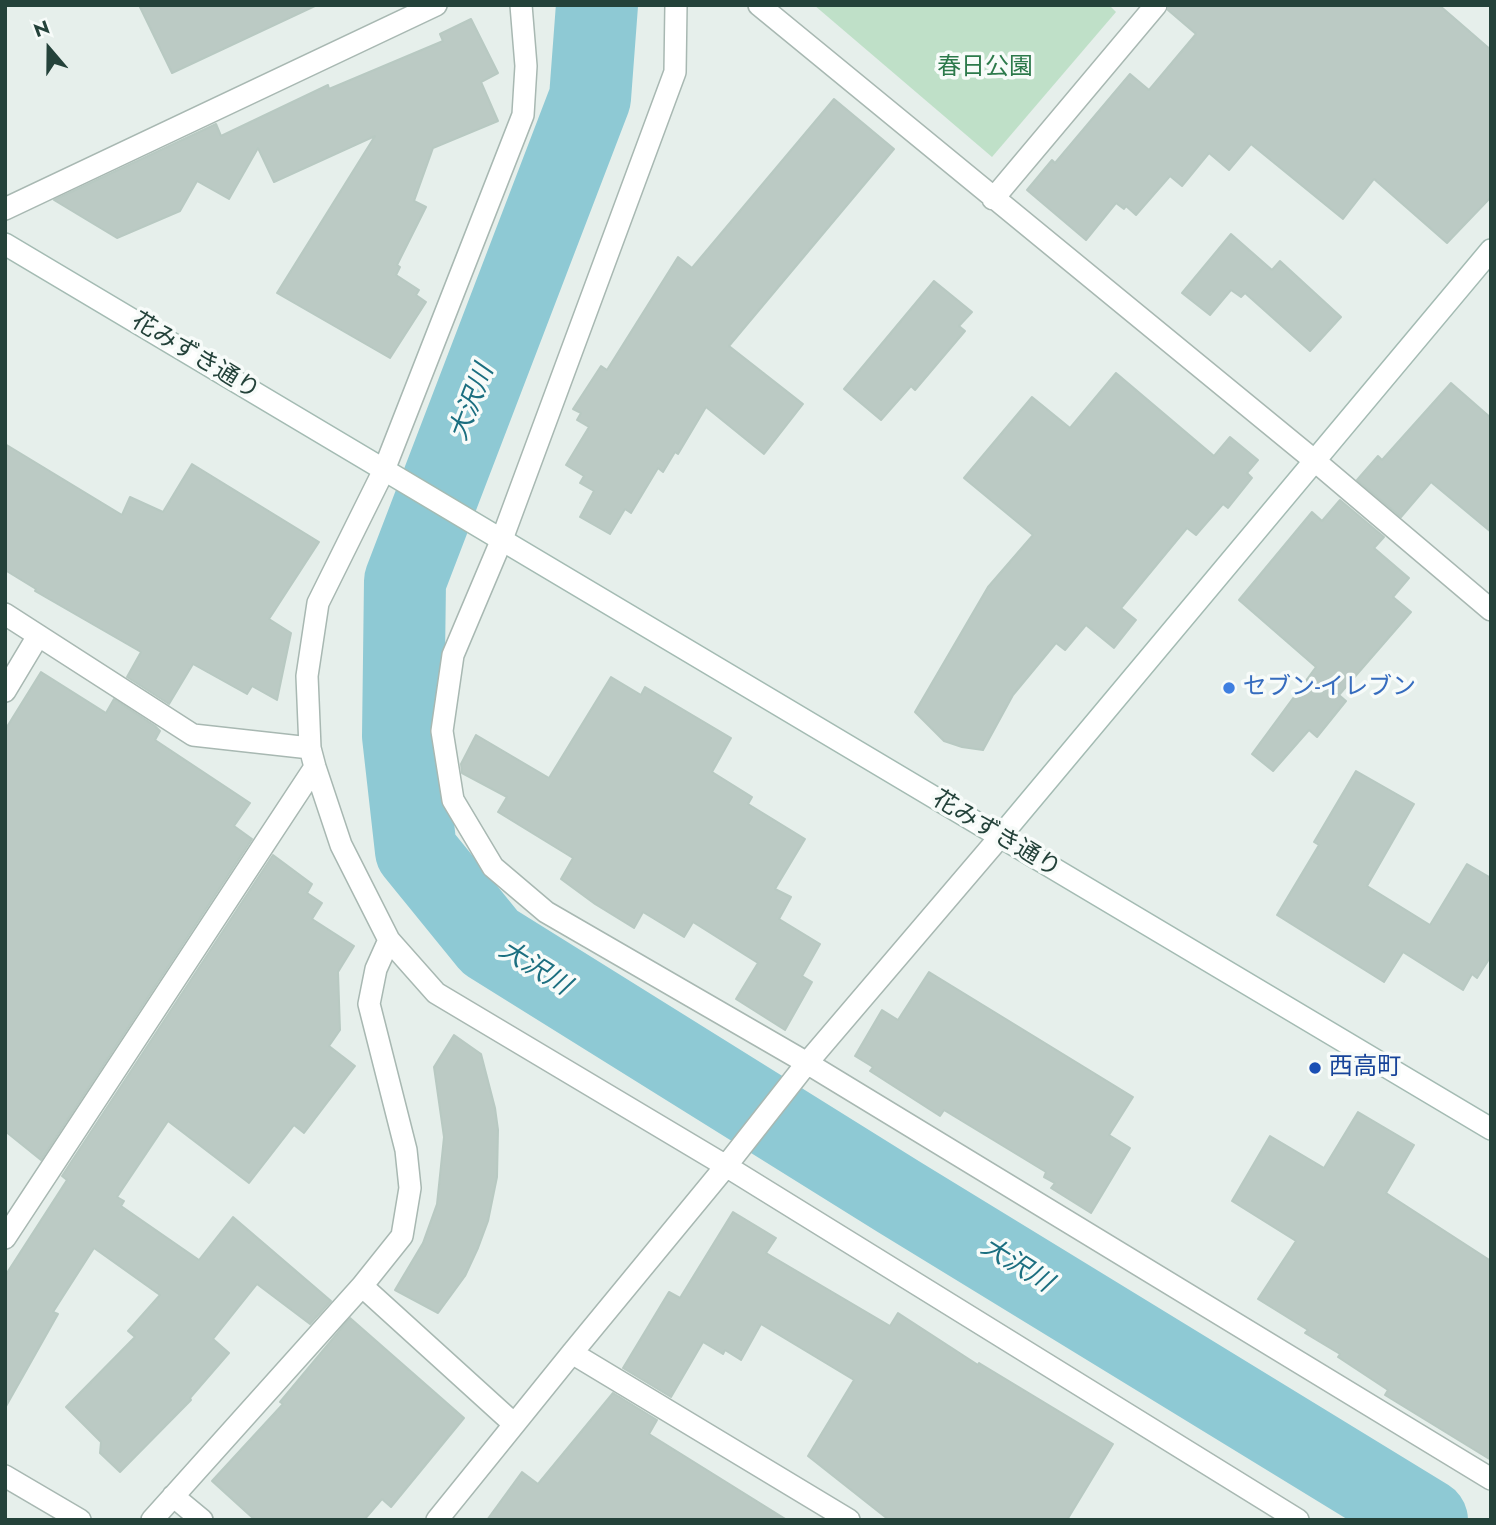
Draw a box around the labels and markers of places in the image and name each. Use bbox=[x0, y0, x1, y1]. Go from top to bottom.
place label: セブン-イレブン bbox=[1243, 674, 1416, 702]
marker: セブン-イレブン bbox=[1221, 680, 1237, 696]
place label: 西高町 bbox=[1329, 1054, 1401, 1082]
marker: 西高町 bbox=[1307, 1060, 1323, 1076]

